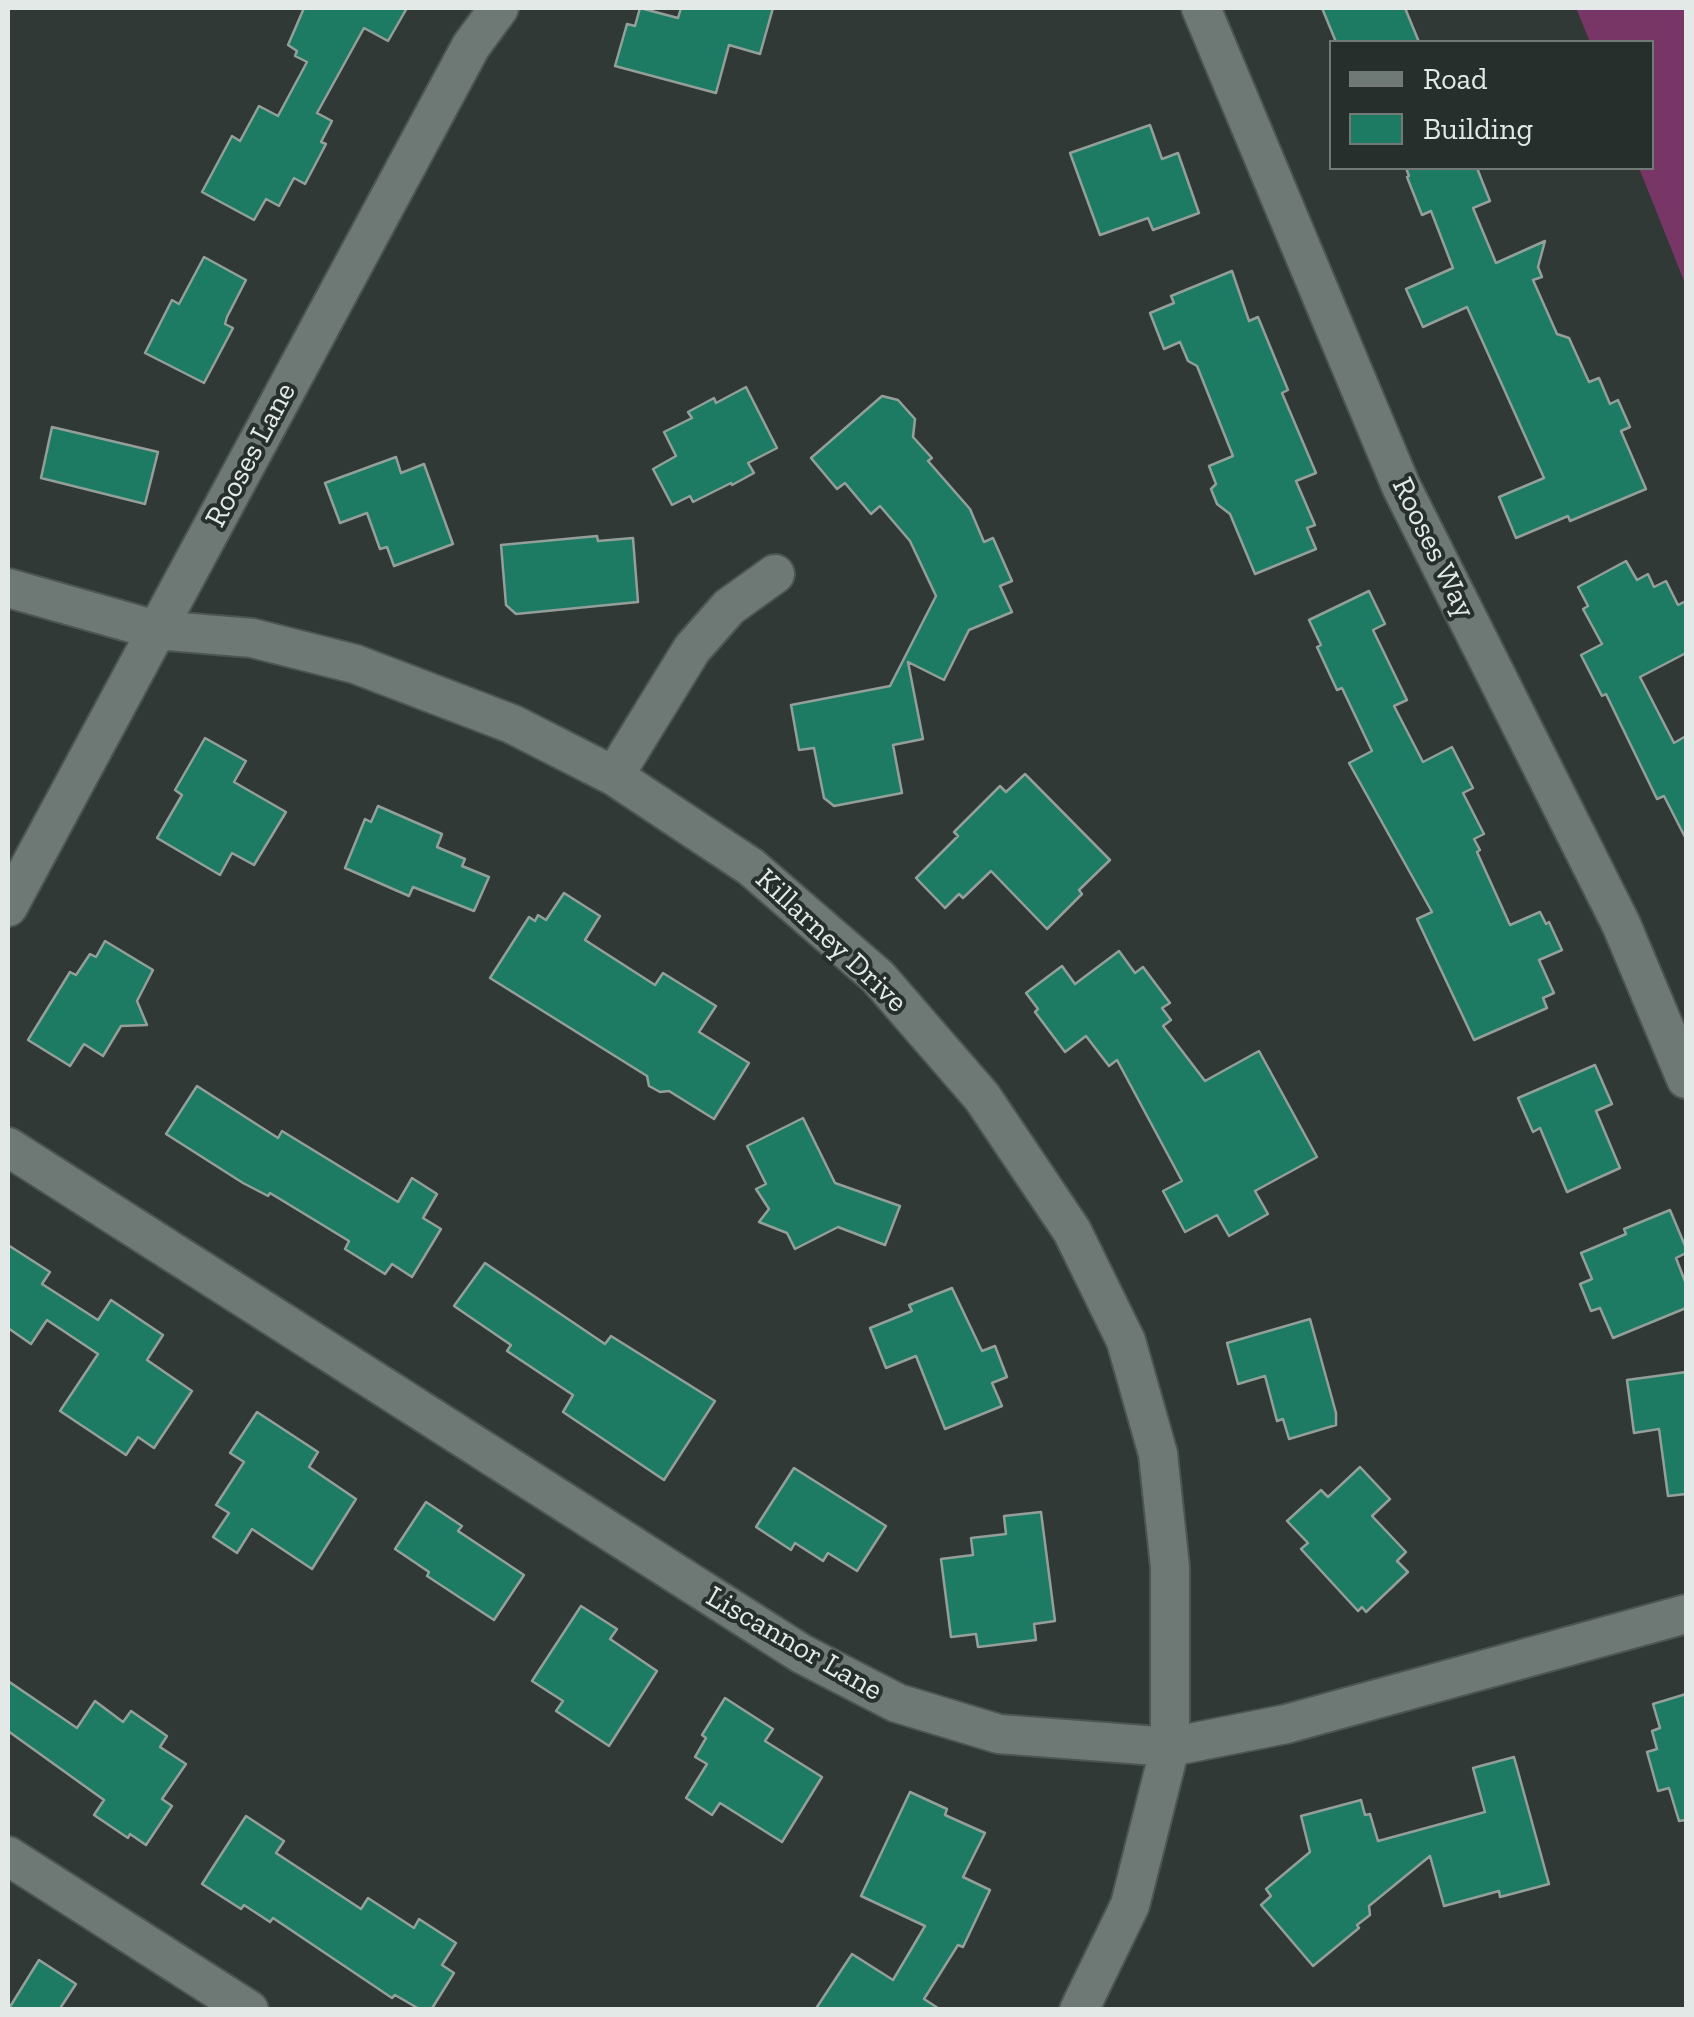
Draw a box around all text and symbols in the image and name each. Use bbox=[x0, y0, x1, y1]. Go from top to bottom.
legend bbox=[1329, 40, 1654, 170]
text: Road bbox=[1423, 61, 1488, 97]
text: Building bbox=[1423, 111, 1533, 147]
street label: Rooses Lane bbox=[198, 377, 304, 533]
street label: Rooses Way bbox=[1384, 472, 1482, 624]
street label: Killarney Drive bbox=[748, 862, 914, 1020]
street label: Liscannor Lane bbox=[699, 1579, 889, 1709]

